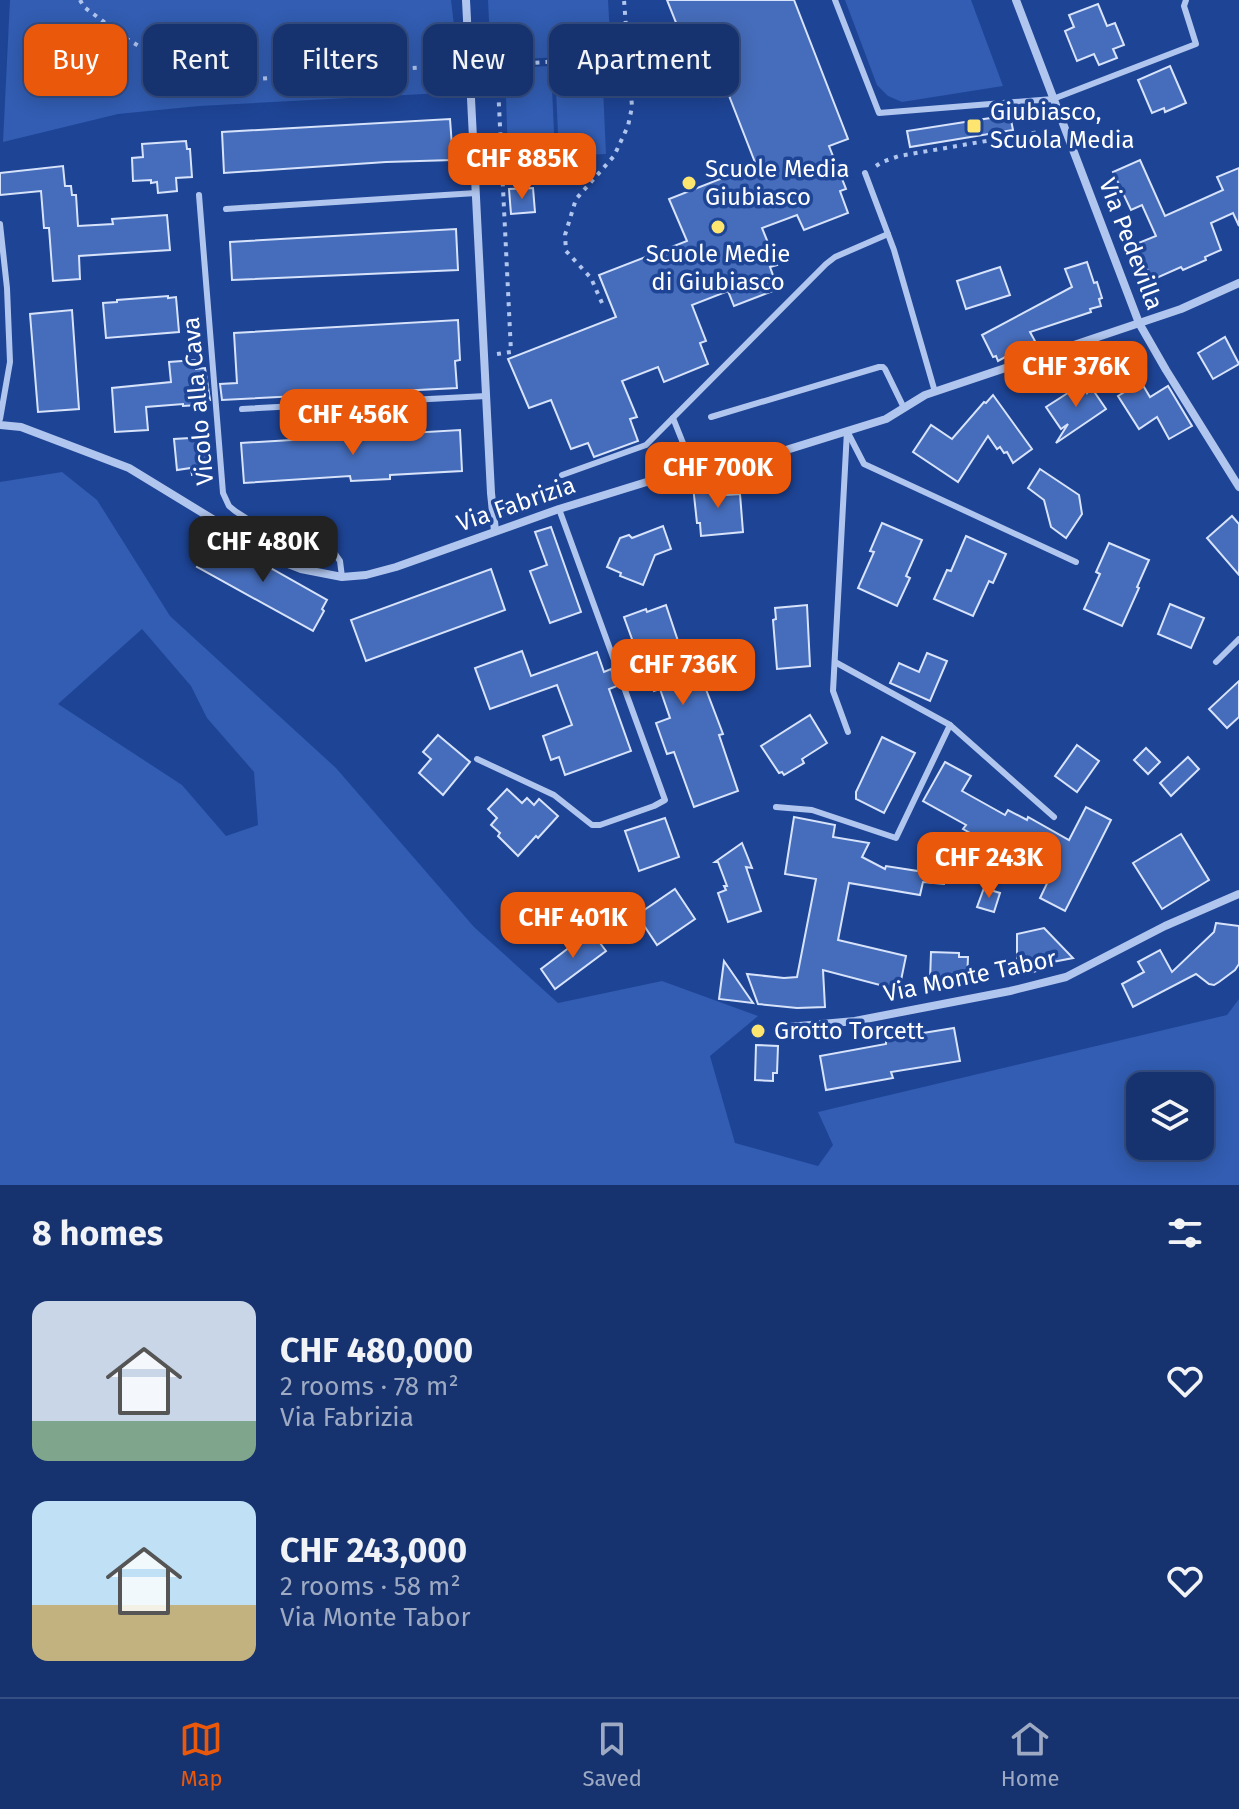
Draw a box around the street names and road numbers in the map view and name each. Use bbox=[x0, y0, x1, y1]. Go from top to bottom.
street label: Via Pedevilla bbox=[1093, 174, 1169, 314]
street label: Vicolo alla Cava bbox=[177, 316, 219, 486]
street label: Via Fabrizia bbox=[453, 471, 579, 537]
street label: Via Monte Tabor bbox=[881, 944, 1060, 1008]

